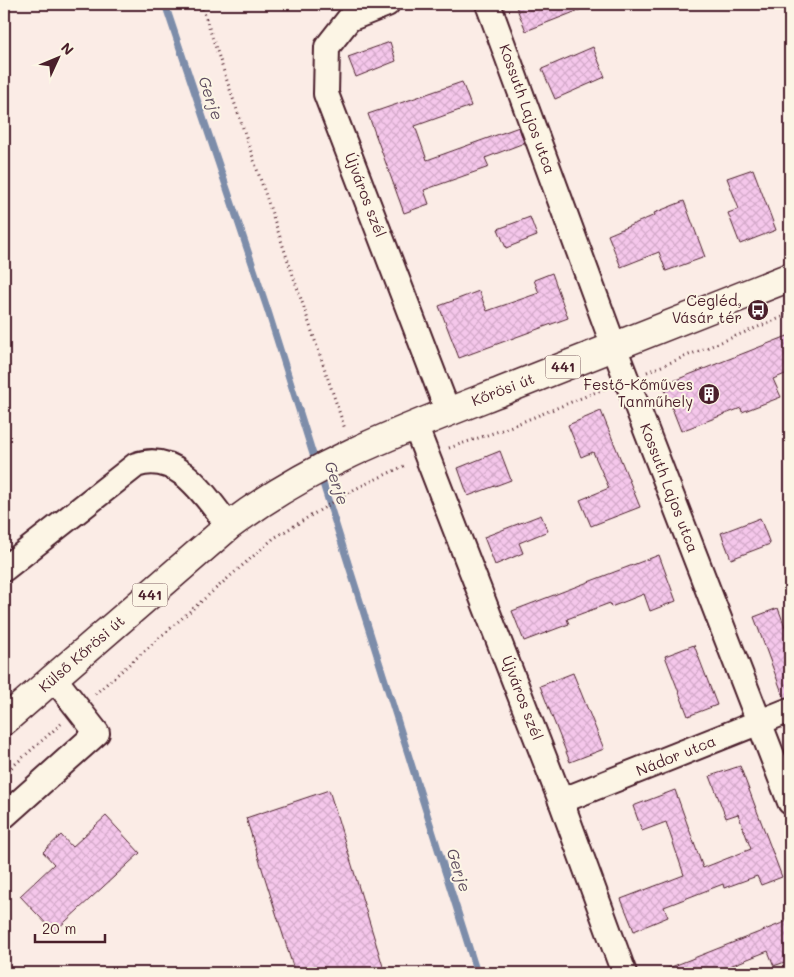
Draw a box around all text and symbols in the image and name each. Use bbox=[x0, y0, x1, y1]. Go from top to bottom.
north arrow bbox=[32, 32, 82, 82]
text: N bbox=[57, 38, 78, 59]
street label: Kossuth Lajos utca bbox=[495, 41, 561, 176]
water label: Gerje bbox=[194, 73, 229, 123]
street label: Újváros szél bbox=[341, 150, 391, 240]
place label: Cegléd, Vásár tér bbox=[672, 290, 742, 327]
bus stop icon: Cegléd, Vásár tér bbox=[746, 298, 770, 322]
road number: 441 bbox=[546, 356, 580, 378]
street label: Kőrösi út bbox=[468, 368, 537, 410]
place label: Festő-Kőműves Tanműhely bbox=[584, 374, 693, 411]
building icon: Festő-Kőműves Tanműhely bbox=[697, 382, 721, 406]
street label: Kossuth Lajos utca bbox=[636, 420, 704, 555]
water label: Gerje bbox=[321, 458, 354, 508]
road number: 441 bbox=[132, 584, 168, 606]
street label: Külső Kőrösi út bbox=[34, 610, 129, 696]
street label: Újváros szél bbox=[498, 653, 548, 743]
street label: Nádor utca bbox=[633, 730, 718, 780]
water label: Gerje bbox=[443, 845, 476, 895]
scale bar bbox=[35, 912, 105, 944]
text: 20 m bbox=[42, 918, 76, 938]

